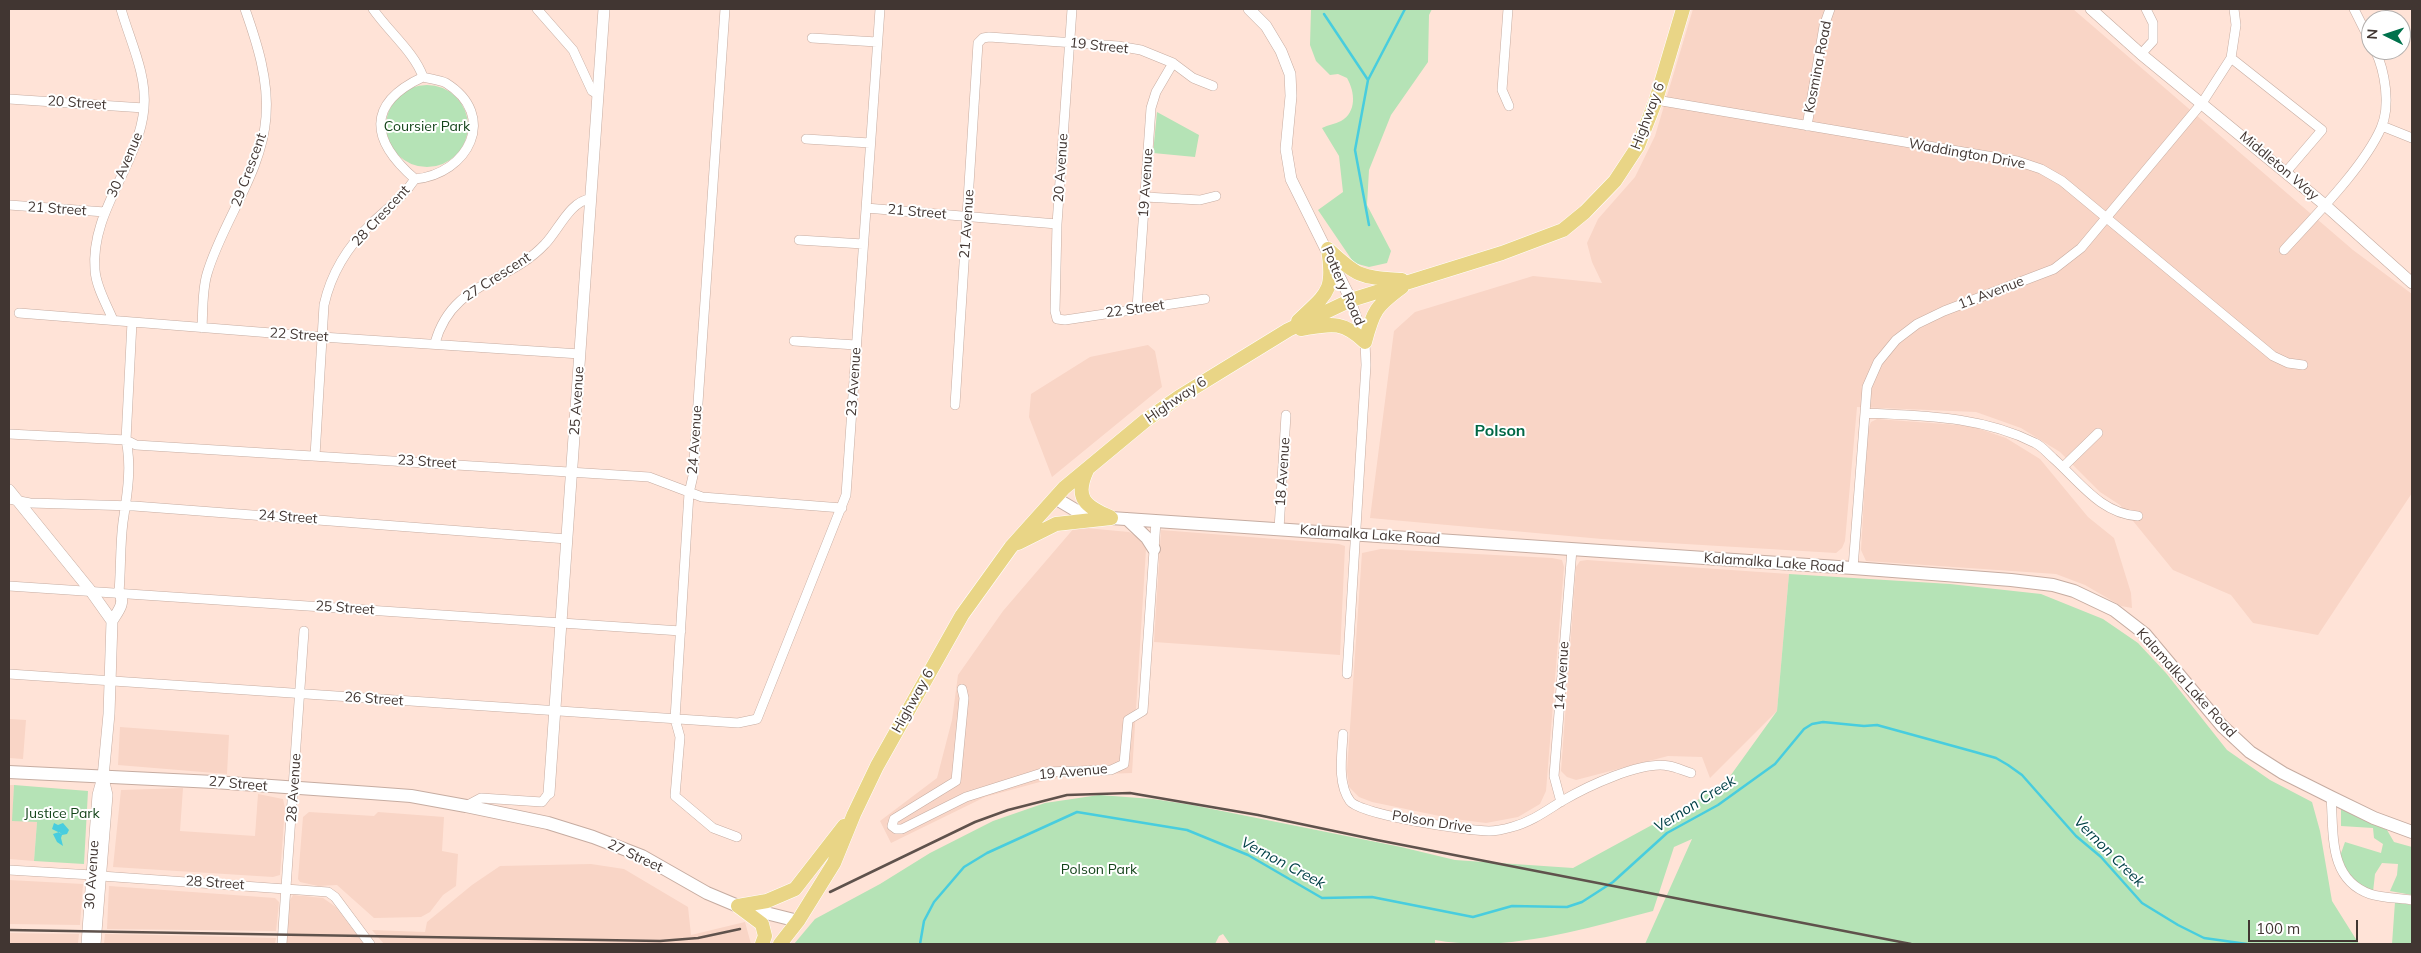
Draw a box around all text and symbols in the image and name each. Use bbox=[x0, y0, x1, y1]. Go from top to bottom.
north arrow bbox=[2361, 10, 2411, 60]
street label: Kosmina Road bbox=[1801, 19, 1835, 115]
text: N bbox=[2363, 28, 2381, 40]
street label: 19 Street bbox=[1069, 35, 1129, 57]
street label: Highway 6 bbox=[1628, 80, 1668, 152]
street label: 20 Street bbox=[47, 93, 107, 113]
park label: Coursier Park bbox=[384, 119, 470, 135]
street label: Middleton Way bbox=[2236, 128, 2322, 204]
street label: 30 Avenue bbox=[104, 130, 146, 200]
street label: 29 Crescent bbox=[228, 131, 270, 209]
street label: 20 Avenue bbox=[1050, 133, 1072, 203]
street label: Waddington Drive bbox=[1907, 135, 2027, 173]
street label: 19 Avenue bbox=[1135, 148, 1157, 218]
street label: 28 Crescent bbox=[349, 182, 413, 250]
street label: 21 Avenue bbox=[956, 189, 978, 259]
street label: 21 Street bbox=[27, 199, 87, 219]
street label: 21 Street bbox=[887, 201, 947, 223]
street label: Pottery Road bbox=[1318, 244, 1368, 328]
street label: 27 Crescent bbox=[460, 249, 534, 305]
street label: 11 Avenue bbox=[1956, 273, 2026, 313]
street label: 22 Street bbox=[1105, 297, 1165, 321]
street label: 22 Street bbox=[269, 325, 329, 345]
street label: 23 Avenue bbox=[843, 347, 865, 417]
street label: 25 Avenue bbox=[566, 366, 588, 436]
street label: Highway 6 bbox=[1142, 373, 1210, 427]
street label: 24 Avenue bbox=[684, 405, 706, 475]
district label: Polson bbox=[1474, 421, 1526, 441]
street label: 18 Avenue bbox=[1272, 437, 1294, 507]
street label: 23 Street bbox=[397, 452, 457, 472]
street label: 24 Street bbox=[258, 507, 318, 527]
street label: Kalamalka Lake Road bbox=[1299, 522, 1441, 548]
street label: Kalamalka Lake Road bbox=[1703, 550, 1845, 576]
street label: 25 Street bbox=[315, 598, 375, 618]
street label: Kalamalka Lake Road bbox=[2133, 625, 2239, 741]
street label: 14 Avenue bbox=[1551, 641, 1573, 711]
street label: Highway 6 bbox=[889, 666, 937, 736]
street label: 26 Street bbox=[344, 689, 404, 709]
street label: 28 Avenue bbox=[283, 753, 305, 823]
street label: 19 Avenue bbox=[1038, 761, 1108, 783]
water label: Vernon Creek bbox=[1651, 772, 1739, 836]
street label: 27 Street bbox=[208, 773, 268, 795]
park label: Justice Park bbox=[24, 806, 100, 822]
street label: Polson Drive bbox=[1391, 807, 1473, 837]
water label: Vernon Creek bbox=[2070, 813, 2148, 891]
water label: Vernon Creek bbox=[1238, 833, 1328, 893]
street label: 27 Street bbox=[605, 836, 665, 876]
street label: 30 Avenue bbox=[81, 840, 103, 910]
park label: Polson Park bbox=[1061, 862, 1137, 878]
street label: 28 Street bbox=[185, 873, 245, 893]
scale bar bbox=[2251, 910, 2361, 942]
text: 100 m bbox=[2256, 919, 2300, 938]

